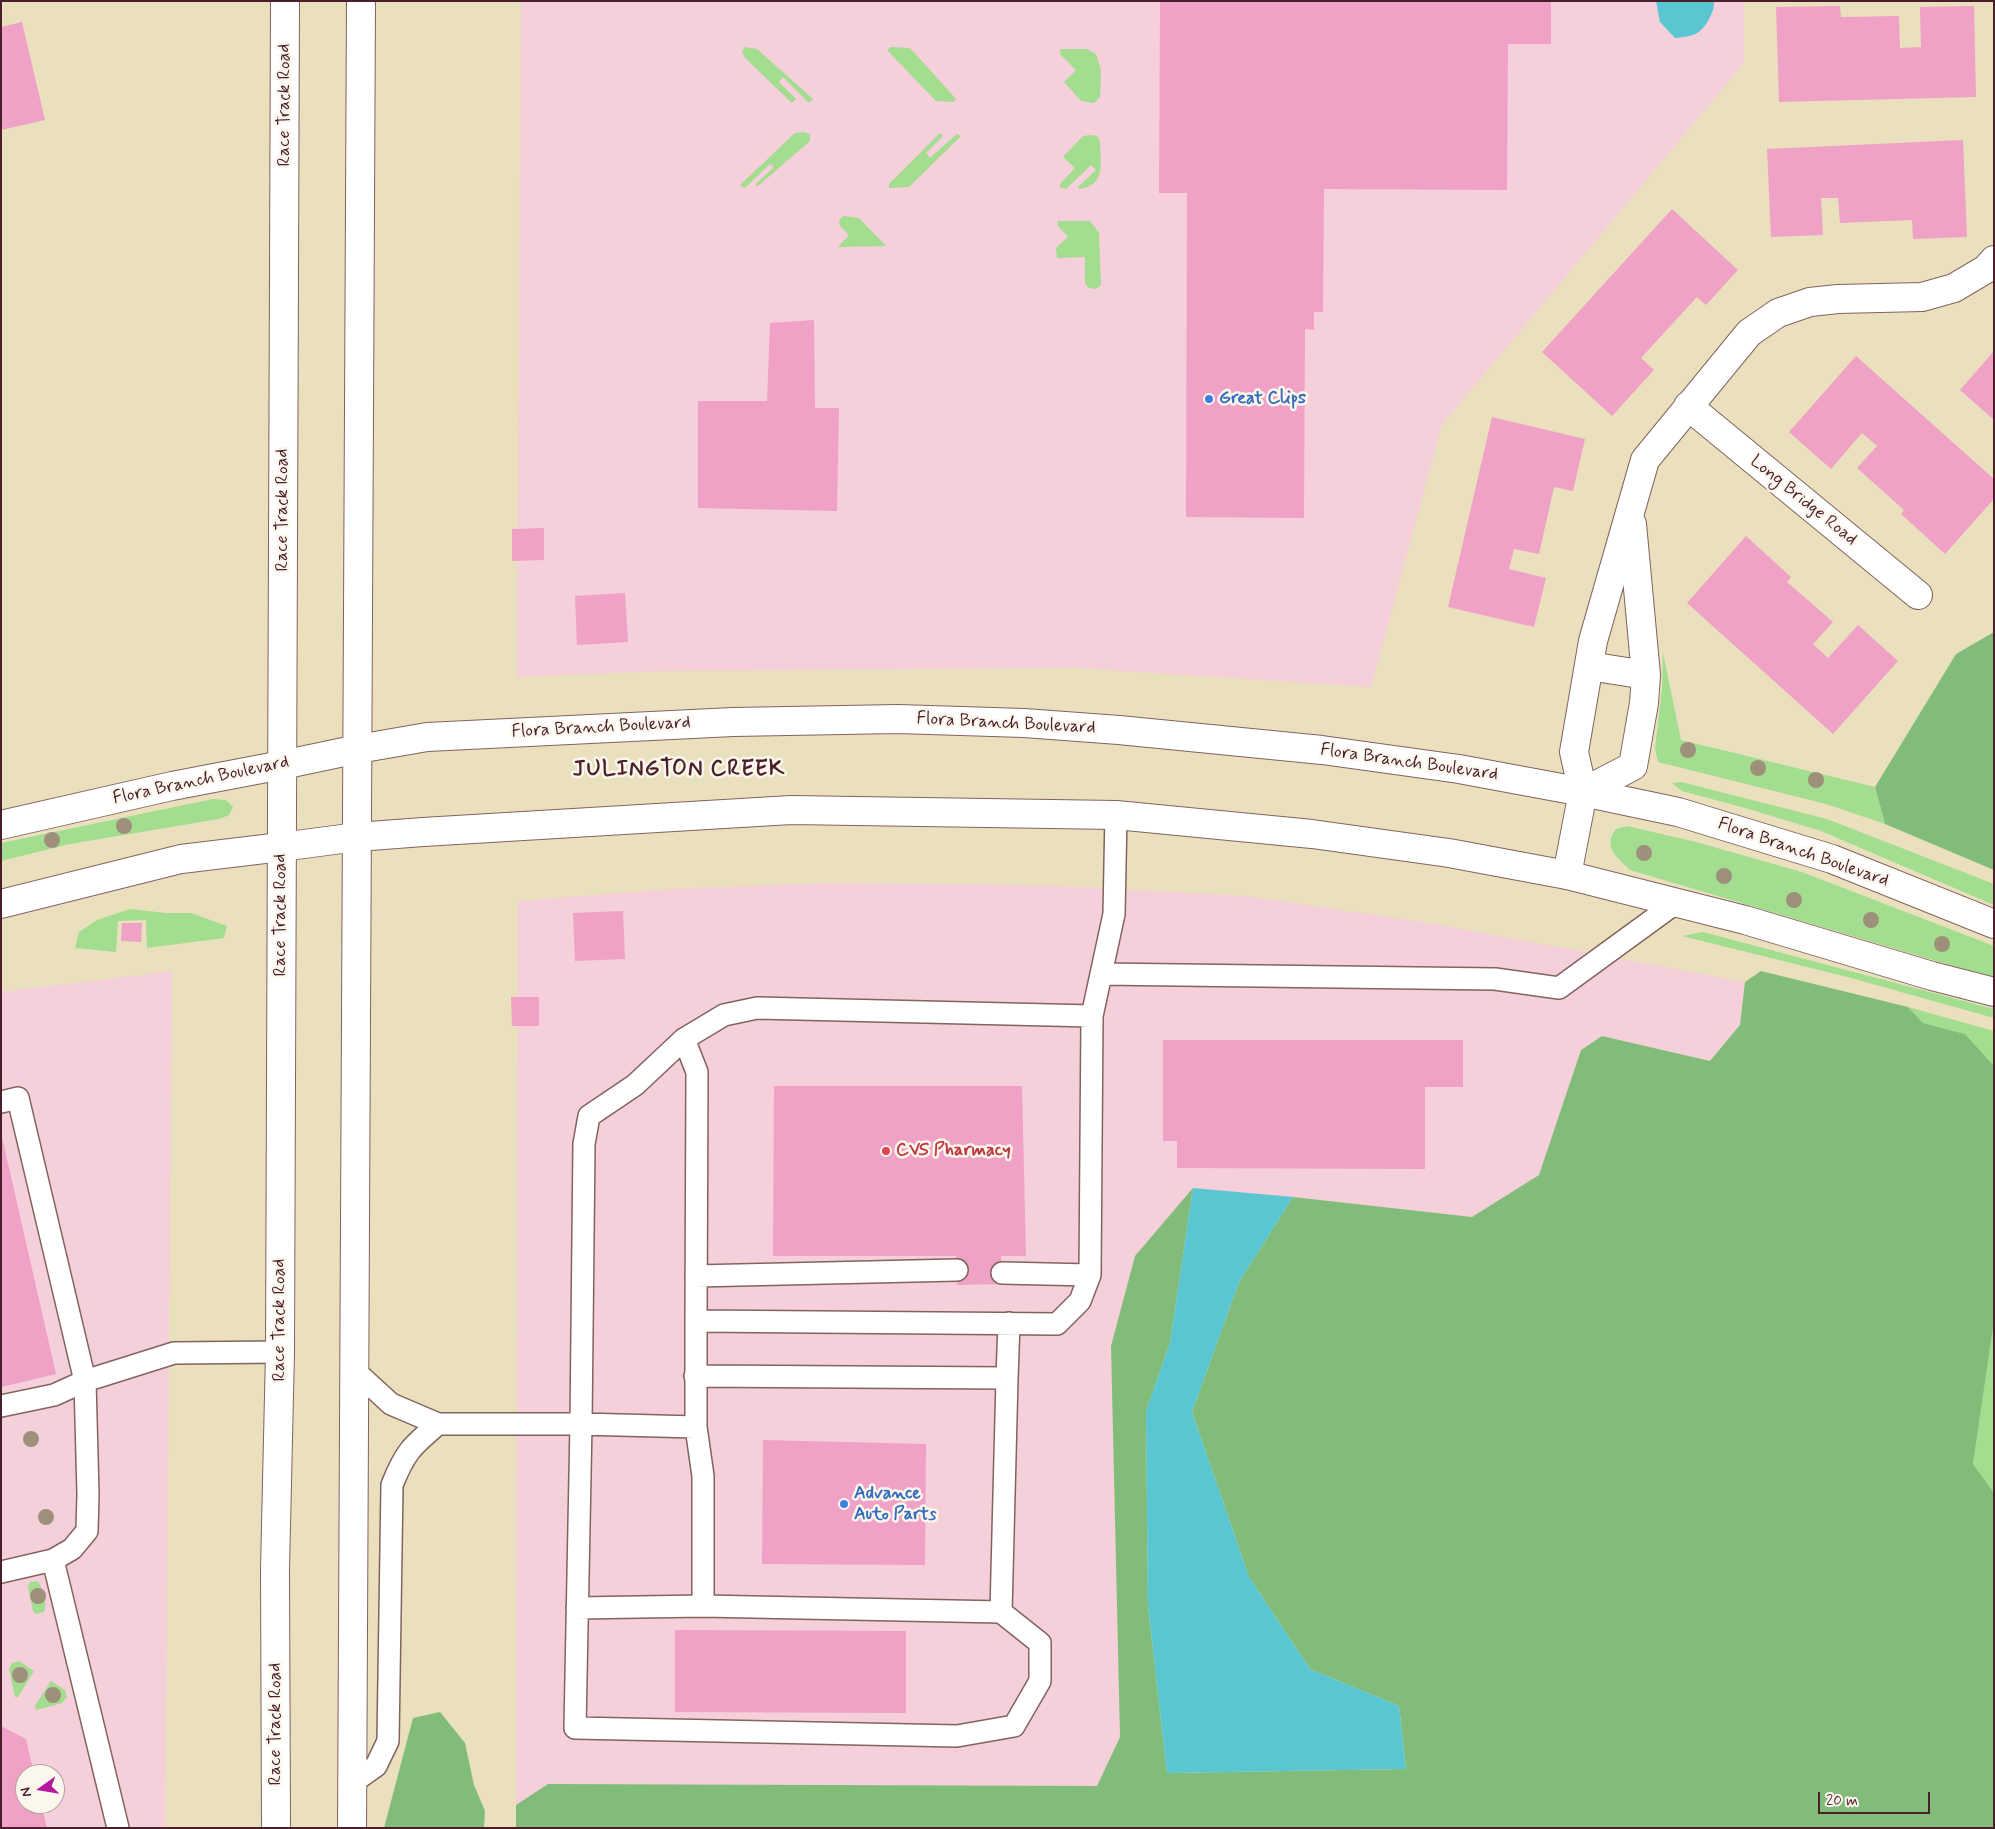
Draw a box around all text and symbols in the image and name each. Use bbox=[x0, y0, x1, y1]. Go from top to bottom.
street label: Race Track Road bbox=[274, 44, 296, 166]
place label: Great Clips bbox=[1219, 388, 1306, 410]
marker: Great Clips bbox=[1203, 393, 1215, 405]
street label: Race Track Road bbox=[272, 449, 294, 571]
street label: Long Bridge Road bbox=[1745, 451, 1861, 551]
street label: Flora Branch Boulevard bbox=[916, 709, 1096, 739]
street label: Flora Branch Boulevard bbox=[511, 713, 691, 743]
street label: Flora Branch Boulevard bbox=[1319, 740, 1499, 786]
street label: Flora Branch Boulevard bbox=[111, 752, 291, 810]
district label: JULINGTON CREEK bbox=[572, 757, 786, 783]
street label: Flora Branch Boulevard bbox=[1715, 814, 1891, 892]
street label: Race Track Road bbox=[270, 854, 292, 976]
place label: CVS Pharmacy bbox=[896, 1140, 1011, 1162]
marker: CVS Pharmacy bbox=[880, 1145, 892, 1157]
street label: Race Track Road bbox=[269, 1259, 291, 1381]
place label: Advance Auto Parts bbox=[854, 1483, 936, 1526]
marker: Advance Auto Parts bbox=[838, 1498, 850, 1510]
street label: Race Track Road bbox=[265, 1663, 287, 1785]
north arrow bbox=[15, 1764, 65, 1814]
scale bar bbox=[1820, 1782, 1932, 1814]
text: N bbox=[17, 1786, 36, 1799]
text: 20 m bbox=[1826, 1791, 1858, 1811]

